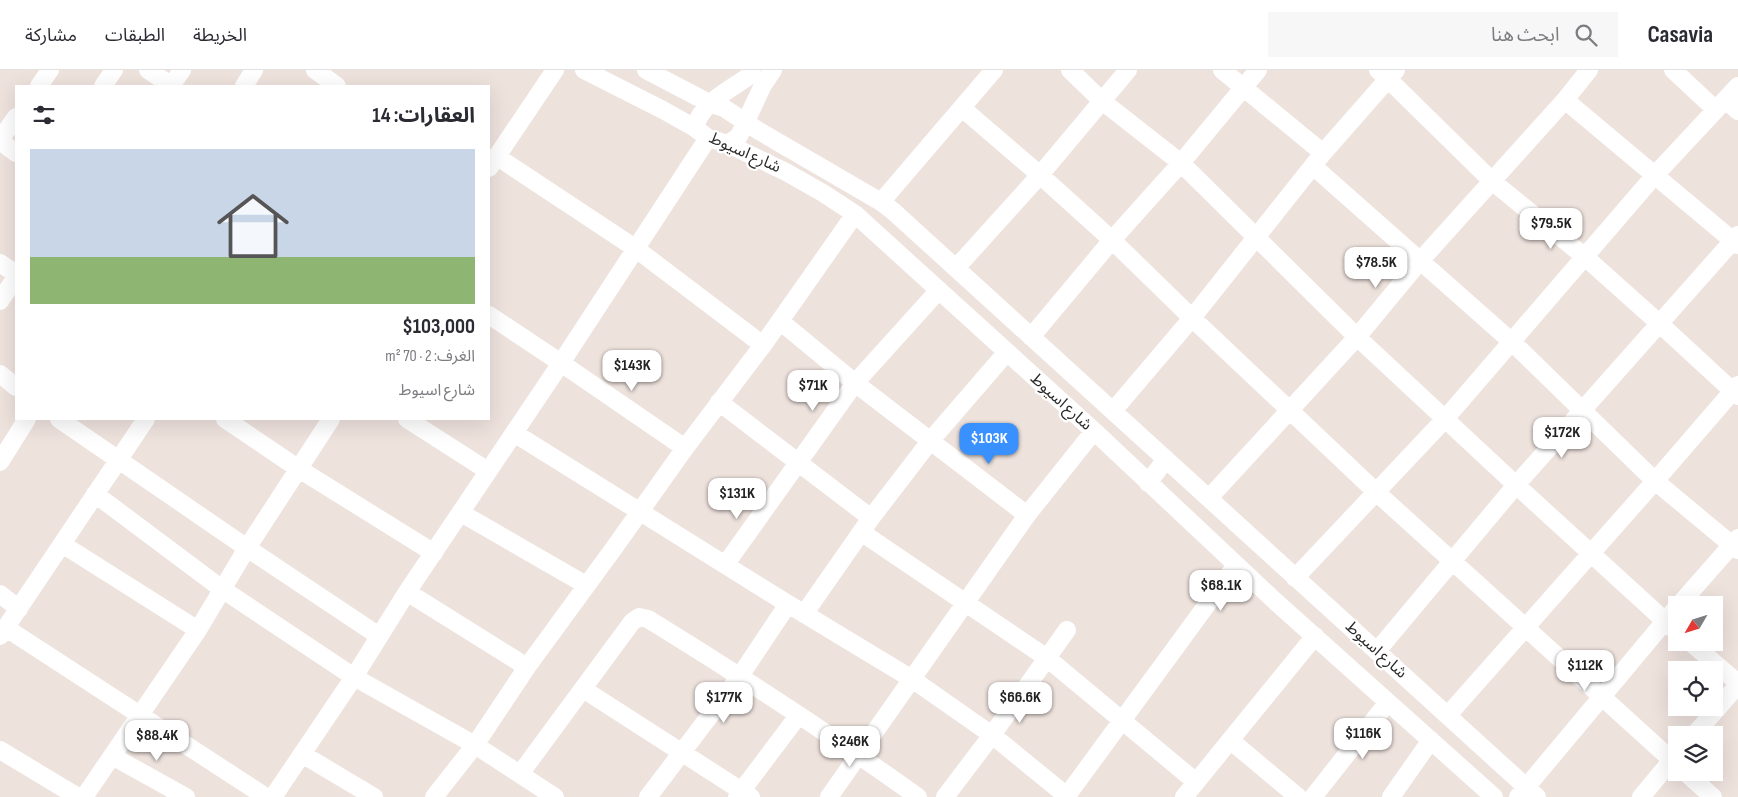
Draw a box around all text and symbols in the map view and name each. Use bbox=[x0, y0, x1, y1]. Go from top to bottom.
search box bbox=[1268, 12, 1618, 57]
text: Casavia bbox=[1648, 20, 1713, 49]
icon: search bbox=[1572, 21, 1600, 49]
text: ابحث هنا bbox=[1491, 24, 1560, 47]
text: مشاركة bbox=[25, 25, 77, 46]
text: الطبقات bbox=[105, 25, 165, 46]
text: الخريطة bbox=[193, 25, 247, 46]
icon: filters bbox=[30, 101, 58, 129]
text: العقارات: 14 bbox=[372, 103, 475, 128]
street label: شارع اسيوط bbox=[706, 129, 784, 179]
icon: home bbox=[208, 181, 298, 271]
pin: $79.5K bbox=[1510, 208, 1592, 250]
text: $79.5K bbox=[1530, 214, 1572, 233]
pin: $78.5K bbox=[1335, 246, 1417, 289]
text: $78.5K bbox=[1355, 253, 1397, 272]
text: $103,000 bbox=[402, 314, 475, 339]
text: الغرف: 2 · 70 m² bbox=[385, 347, 475, 366]
pin: $143K bbox=[597, 350, 667, 392]
text: $143K bbox=[613, 356, 651, 375]
street label: شارع اسيوط bbox=[1025, 369, 1096, 436]
pin: $71K bbox=[783, 370, 843, 412]
text: $71K bbox=[798, 376, 828, 395]
text: شارع اسيوط bbox=[399, 381, 475, 400]
pin: $172K bbox=[1527, 416, 1597, 459]
pin: $103K bbox=[954, 422, 1024, 465]
text: $172K bbox=[1544, 423, 1580, 442]
text: $103K bbox=[970, 429, 1008, 448]
pin: $131K bbox=[702, 478, 772, 520]
text: $131K bbox=[719, 484, 755, 503]
pin: $68.1K bbox=[1180, 570, 1262, 612]
text: $68.1K bbox=[1200, 576, 1242, 595]
north arrow bbox=[1668, 596, 1722, 651]
map controls bbox=[1668, 596, 1723, 781]
street label: شارع اسيوط bbox=[1340, 617, 1411, 684]
pin: $112K bbox=[1550, 650, 1620, 692]
text: $112K bbox=[1567, 656, 1603, 675]
button: locate bbox=[1668, 661, 1723, 716]
pin: $177K bbox=[689, 682, 759, 724]
pin: $66.6K bbox=[979, 682, 1061, 724]
text: $177K bbox=[706, 688, 742, 707]
text: $66.6K bbox=[999, 688, 1041, 707]
pin: $116K bbox=[1328, 718, 1398, 760]
pin: $88.4K bbox=[116, 720, 198, 762]
text: $116K bbox=[1345, 724, 1381, 743]
text: $88.4K bbox=[136, 726, 178, 745]
pin: $246K bbox=[815, 726, 885, 768]
button: layers bbox=[1668, 726, 1723, 781]
text: $246K bbox=[831, 732, 869, 751]

